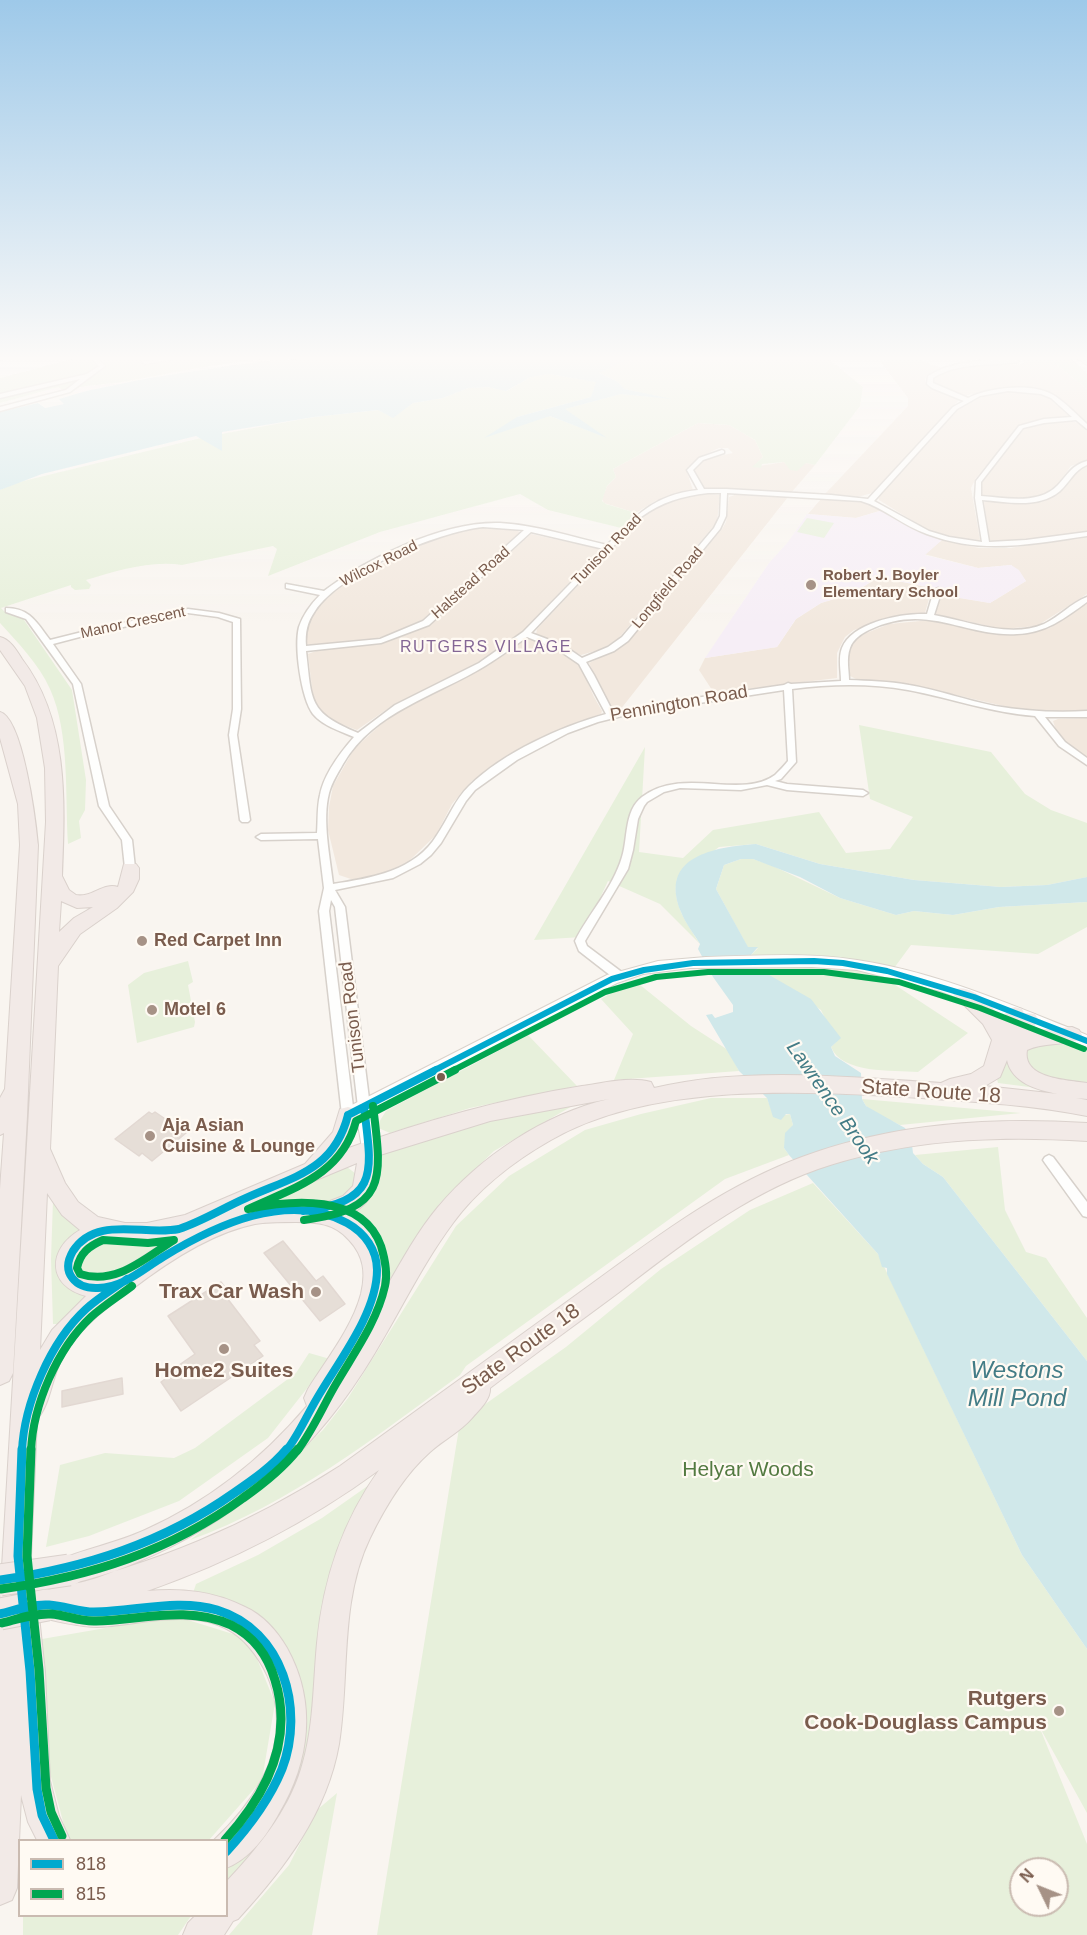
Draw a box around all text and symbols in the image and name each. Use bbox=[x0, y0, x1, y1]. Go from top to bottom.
street label: Tunison Road bbox=[568, 510, 646, 590]
street label: Wilcox Road bbox=[337, 537, 421, 591]
street label: Halstead Road bbox=[428, 543, 514, 623]
street label: Longfield Road bbox=[629, 544, 707, 632]
place label: Robert J. Boyler Elementary School bbox=[823, 567, 958, 602]
marker: Robert J. Boyler Elementary School bbox=[804, 578, 818, 592]
street label: Manor Crescent bbox=[79, 603, 187, 643]
district label: RUTGERS VILLAGE bbox=[400, 638, 572, 658]
street label: Pennington Road bbox=[609, 681, 749, 727]
place label: Red Carpet Inn bbox=[154, 930, 282, 952]
marker: Red Carpet Inn bbox=[135, 934, 149, 948]
street label: Tunison Road bbox=[335, 960, 371, 1074]
place label: Motel 6 bbox=[164, 999, 226, 1021]
marker: Motel 6 bbox=[145, 1003, 159, 1017]
water label: Lawrence Brook bbox=[781, 1037, 883, 1169]
unlabelled marker bbox=[435, 1071, 447, 1083]
street label: State Route 18 bbox=[860, 1075, 1002, 1109]
place label: Aja Asian Cuisine & Lounge bbox=[162, 1115, 315, 1158]
marker: Aja Asian Cuisine & Lounge bbox=[143, 1129, 157, 1143]
place label: Trax Car Wash bbox=[159, 1279, 304, 1305]
marker: Trax Car Wash bbox=[309, 1285, 323, 1299]
street label: State Route 18 bbox=[457, 1299, 585, 1401]
marker: Home2 Suites bbox=[217, 1342, 231, 1356]
water label: Westons Mill Pond bbox=[968, 1357, 1066, 1413]
place label: Home2 Suites bbox=[155, 1358, 293, 1384]
park label: Helyar Woods bbox=[682, 1457, 814, 1483]
place label: Rutgers Cook-Douglass Campus bbox=[804, 1686, 1047, 1736]
marker: Rutgers Cook-Douglass Campus bbox=[1052, 1704, 1066, 1718]
legend bbox=[18, 1839, 228, 1917]
text: 818 bbox=[76, 1854, 106, 1874]
north arrow bbox=[1009, 1857, 1069, 1917]
text: N bbox=[1017, 1866, 1037, 1886]
text: 815 bbox=[76, 1884, 106, 1904]

